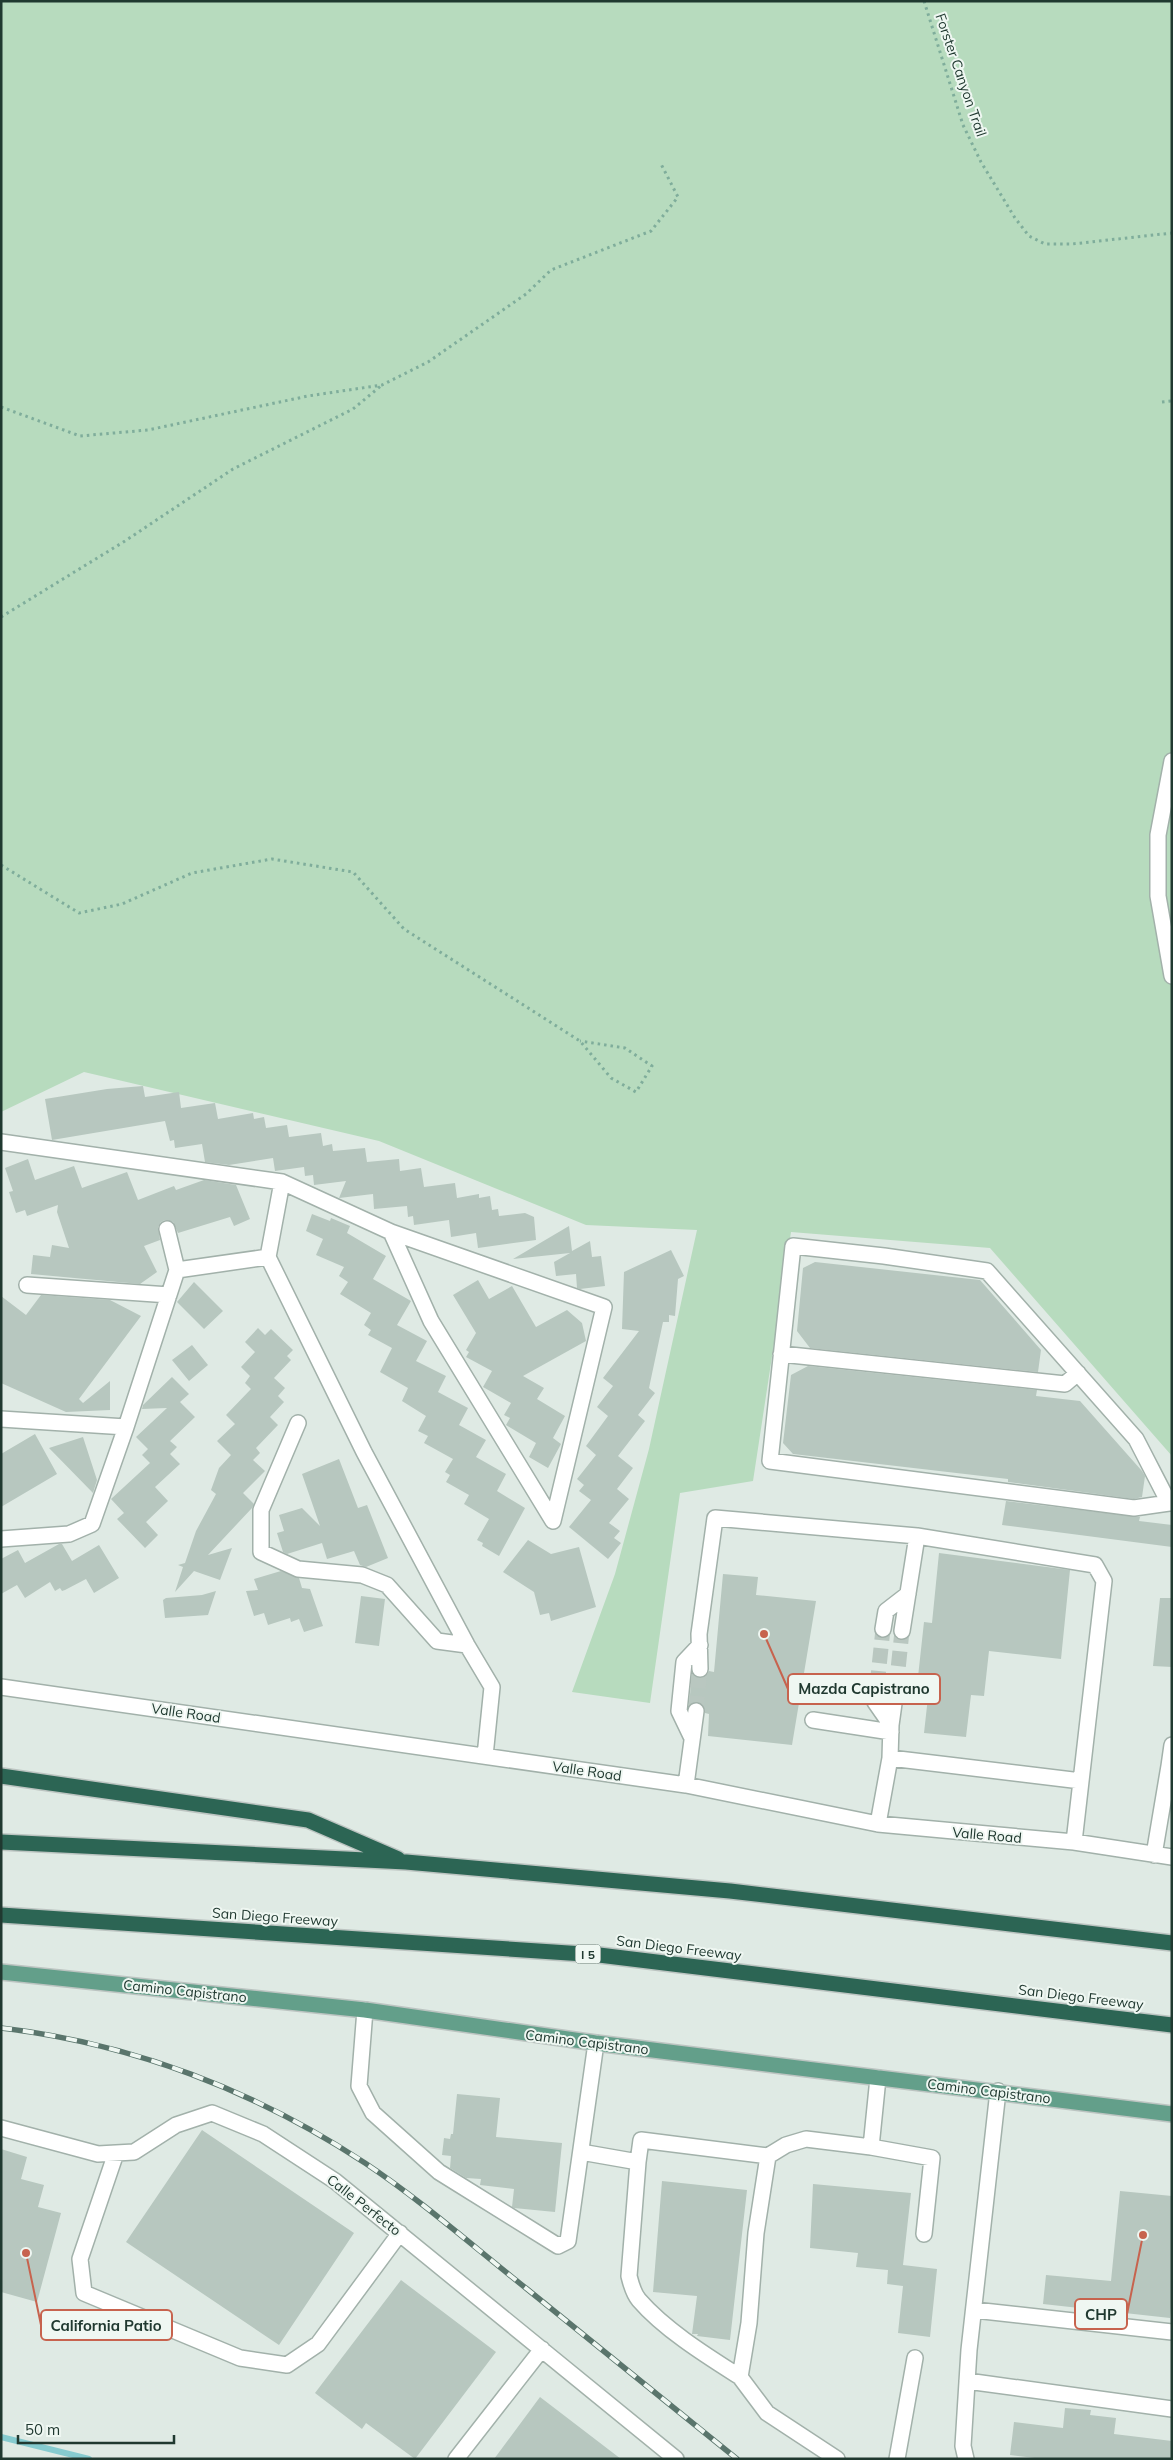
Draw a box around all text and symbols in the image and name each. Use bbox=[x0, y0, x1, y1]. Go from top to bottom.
street label: Forster Canyon Trail bbox=[931, 11, 991, 139]
callout: Mazda Capistrano bbox=[788, 1674, 940, 1704]
text: Mazda Capistrano bbox=[798, 1679, 930, 1698]
street label: Valle Road bbox=[150, 1699, 222, 1727]
street label: Valle Road bbox=[551, 1757, 623, 1785]
street label: Valle Road bbox=[952, 1823, 1022, 1847]
street label: San Diego Freeway bbox=[211, 1904, 339, 1930]
street label: San Diego Freeway bbox=[615, 1931, 743, 1965]
road number: I 5 bbox=[576, 1945, 600, 1964]
street label: Camino Capistrano bbox=[122, 1976, 248, 2006]
street label: San Diego Freeway bbox=[1017, 1980, 1145, 2014]
street label: Camino Capistrano bbox=[524, 2026, 650, 2058]
street label: Camino Capistrano bbox=[926, 2075, 1052, 2107]
street label: Calle Perfecto bbox=[323, 2170, 405, 2240]
callout: CHP bbox=[1075, 2299, 1127, 2329]
text: CHP bbox=[1085, 2305, 1117, 2324]
callout: California Patio bbox=[41, 2310, 172, 2340]
text: California Patio bbox=[50, 2316, 162, 2335]
scale bar bbox=[18, 2412, 174, 2444]
text: 50 m bbox=[25, 2420, 60, 2439]

